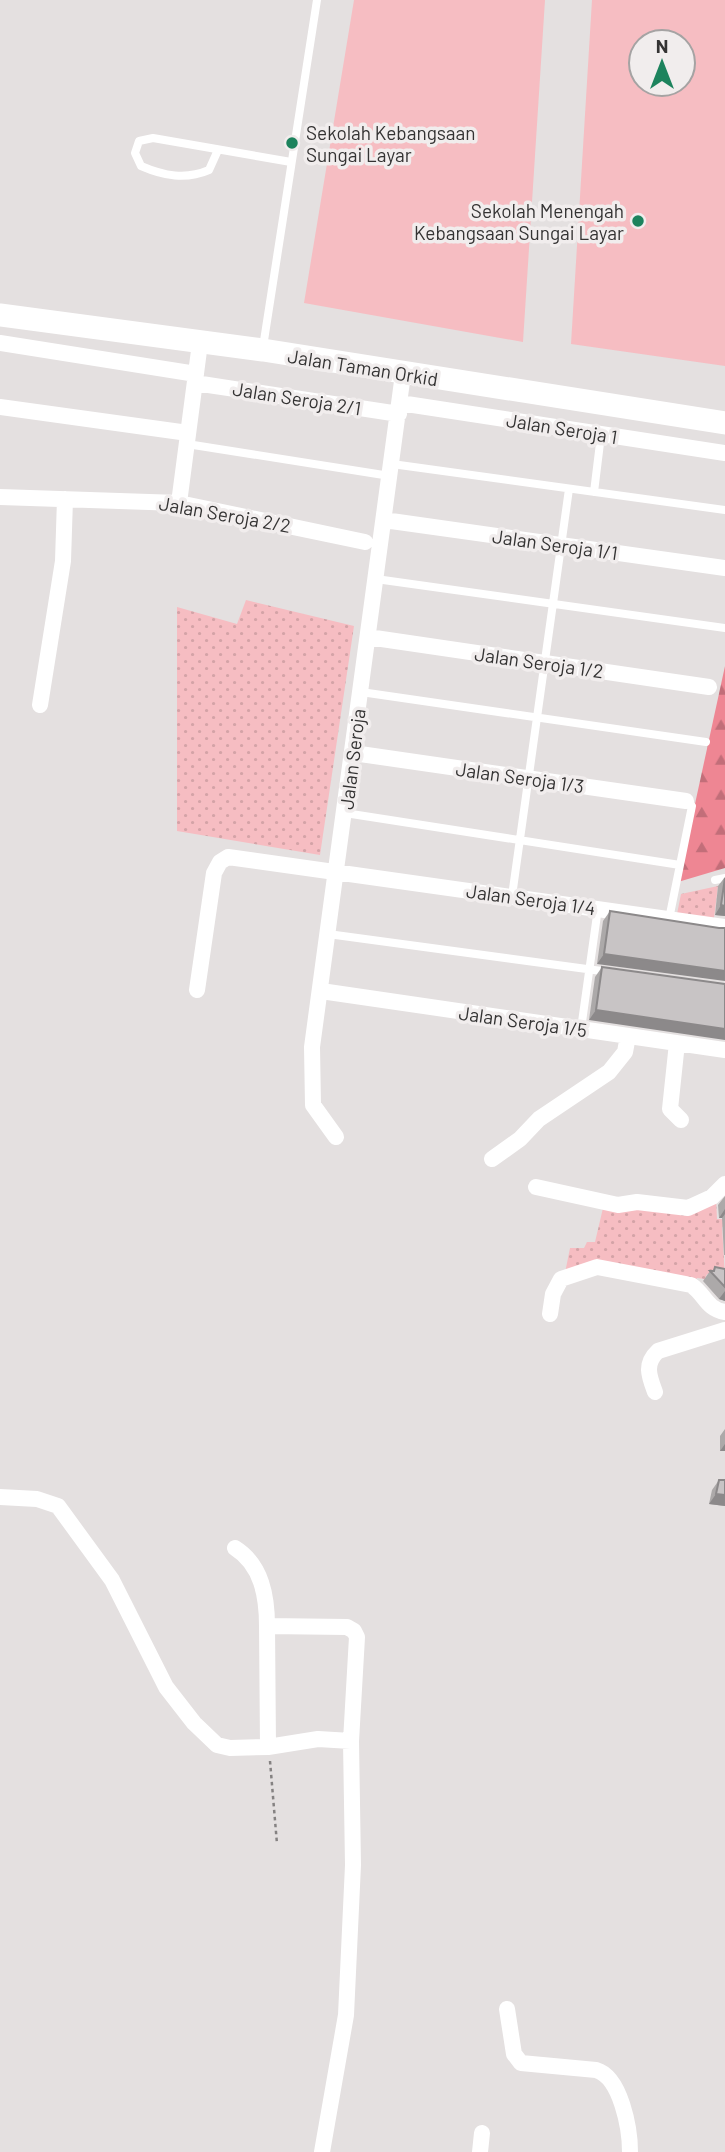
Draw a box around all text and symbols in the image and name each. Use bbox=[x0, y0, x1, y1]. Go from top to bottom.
north arrow bbox=[627, 28, 697, 98]
text: N bbox=[656, 34, 668, 57]
place label: Sekolah Kebangsaan Sungai Layar bbox=[306, 121, 475, 166]
marker: Sekolah Kebangsaan Sungai Layar bbox=[284, 135, 300, 151]
place label: Sekolah Menengah Kebangsaan Sungai Layar bbox=[414, 199, 624, 244]
marker: Sekolah Menengah Kebangsaan Sungai Layar bbox=[630, 213, 646, 229]
street label: Jalan Taman Orkid bbox=[286, 344, 440, 390]
street label: Jalan Seroja 2/1 bbox=[231, 376, 363, 420]
street label: Jalan Seroja 1 bbox=[505, 408, 619, 448]
street label: Jalan Seroja 2/2 bbox=[157, 491, 293, 537]
street label: Jalan Seroja 1/1 bbox=[491, 524, 619, 564]
street label: Jalan Seroja 1/2 bbox=[473, 642, 605, 682]
street label: Jalan Seroja bbox=[334, 707, 370, 811]
street label: Jalan Seroja 1/3 bbox=[454, 757, 586, 797]
street label: Jalan Seroja 1/4 bbox=[465, 879, 597, 919]
street label: Jalan Seroja 1/5 bbox=[457, 1001, 589, 1041]

